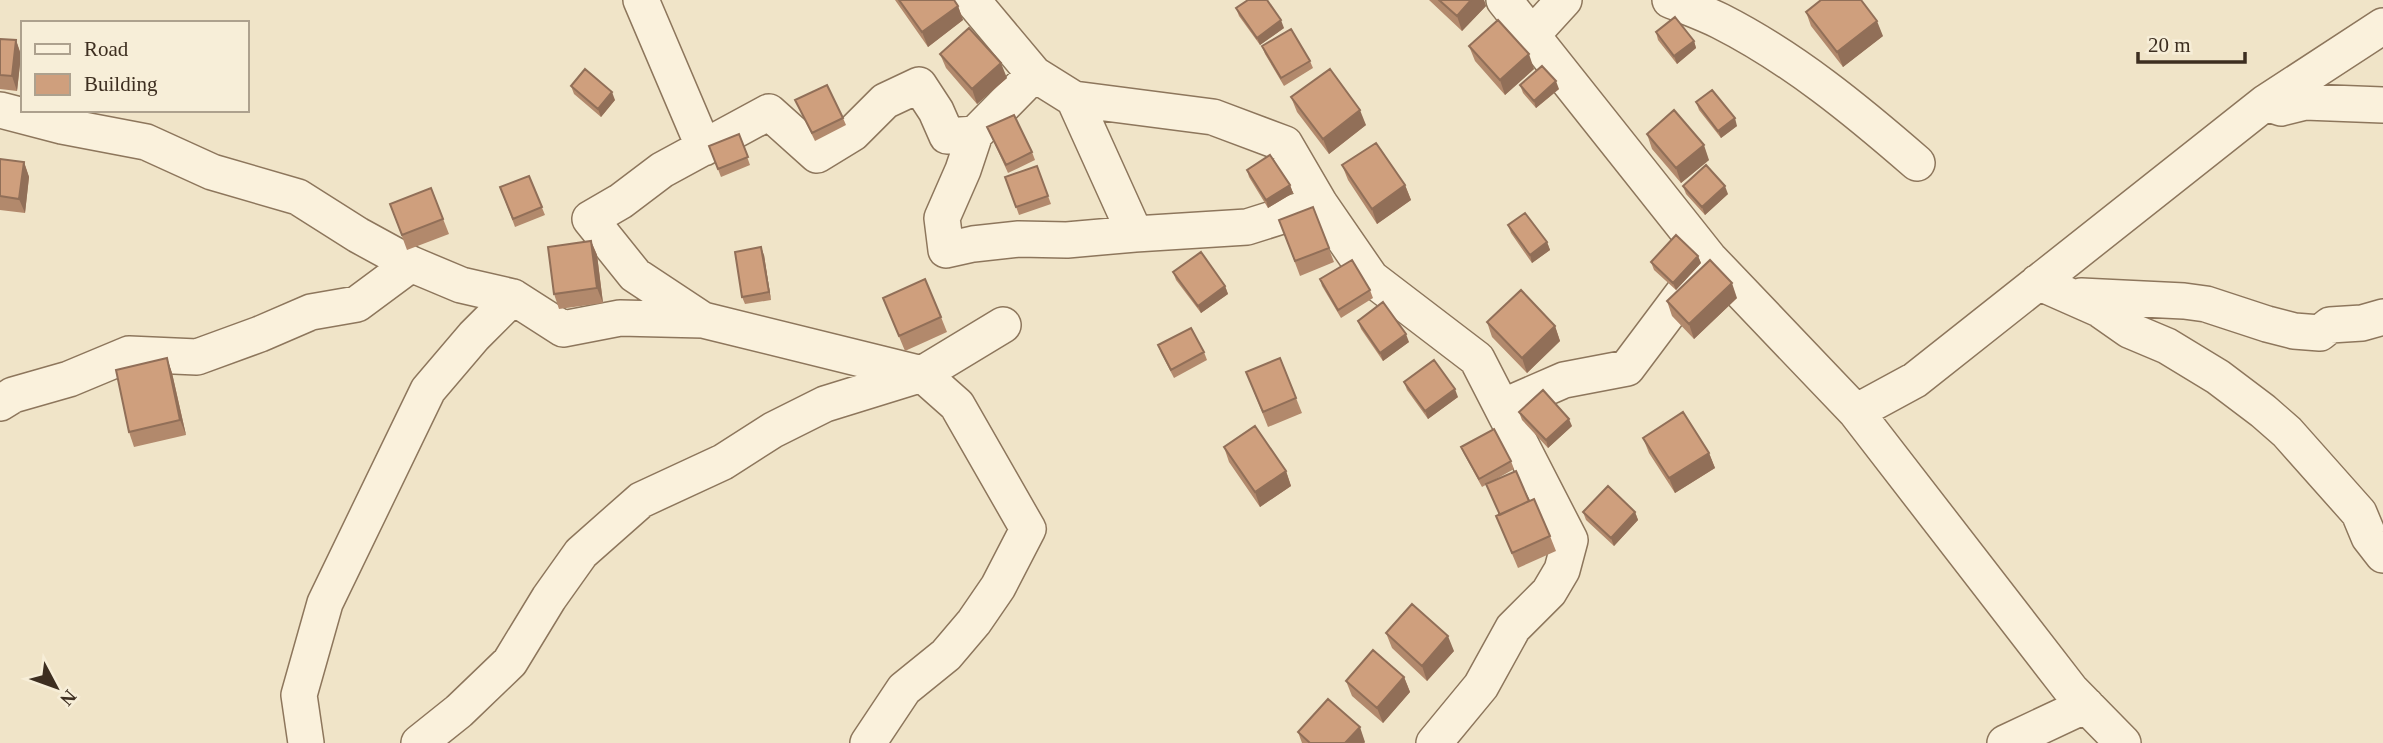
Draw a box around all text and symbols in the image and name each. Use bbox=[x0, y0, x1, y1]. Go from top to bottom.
legend bbox=[21, 21, 248, 112]
scale bar bbox=[2138, 21, 2245, 65]
text: 20 m bbox=[2148, 33, 2191, 57]
text: Road bbox=[84, 37, 129, 61]
text: Building bbox=[84, 72, 158, 96]
north arrow bbox=[21, 652, 91, 722]
text: N bbox=[56, 686, 81, 710]

